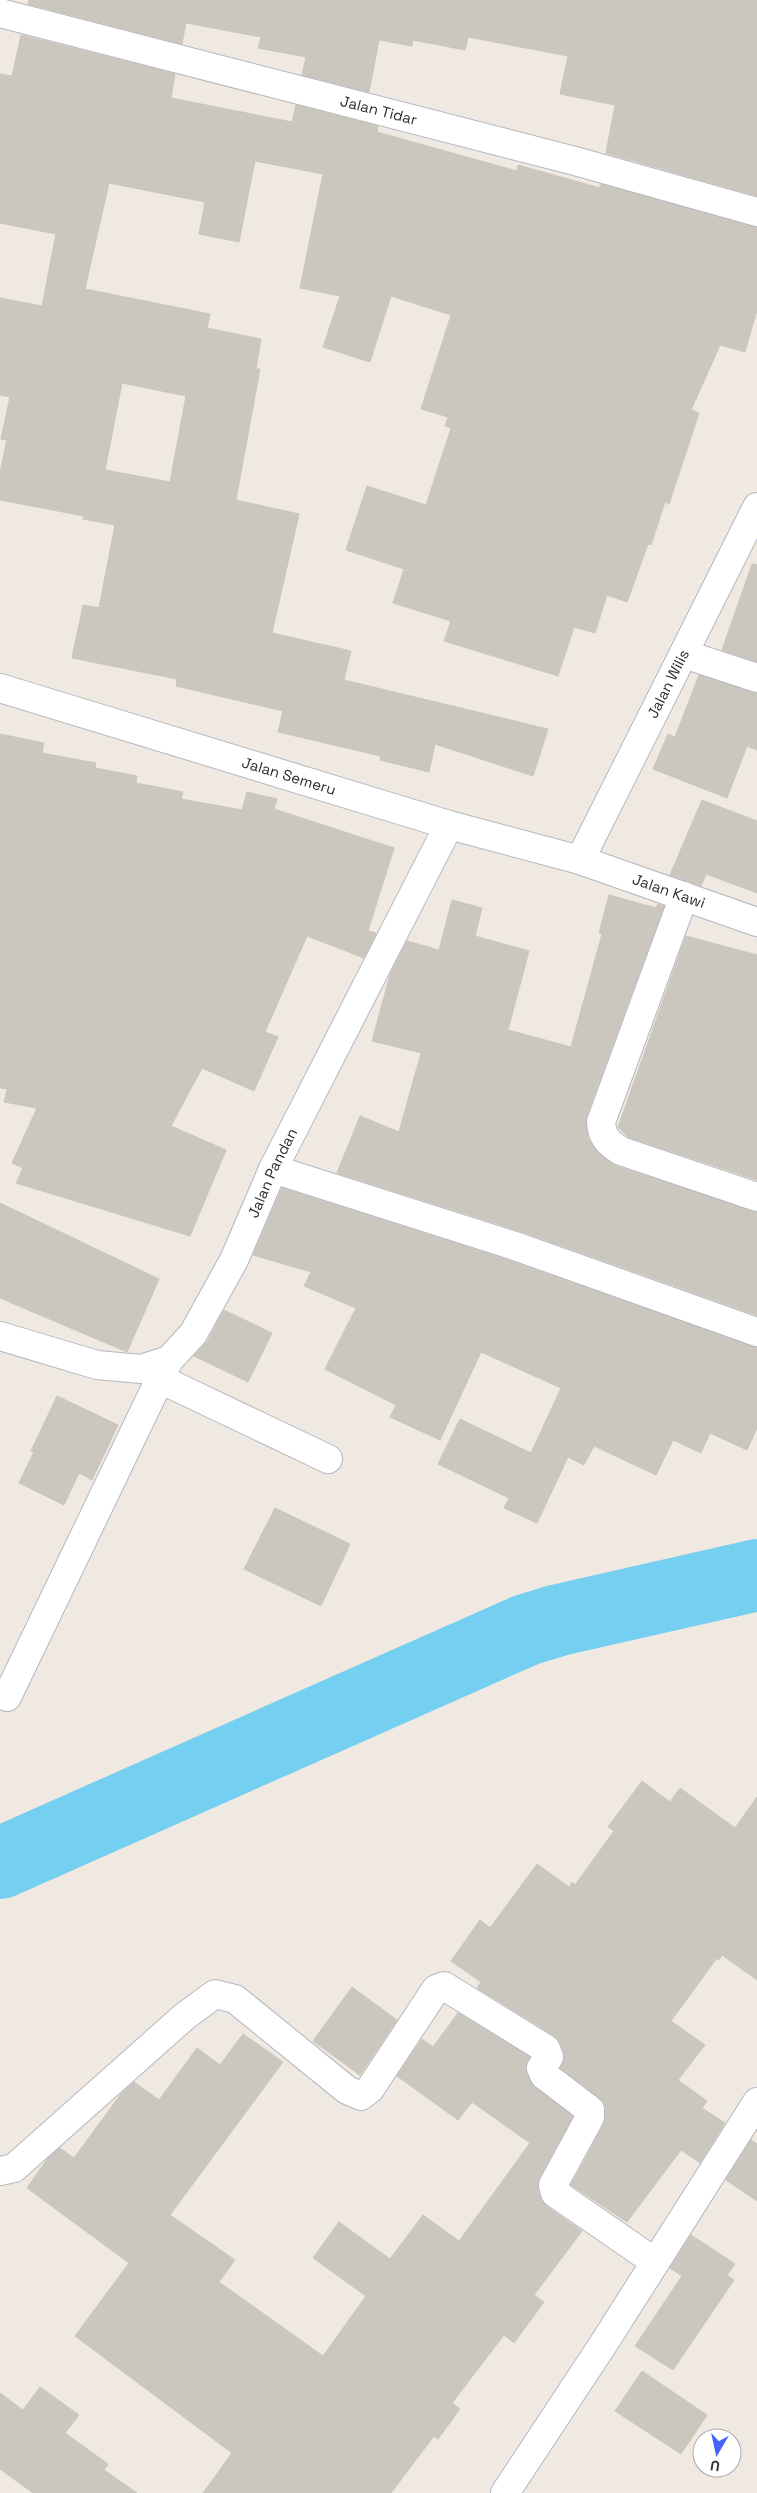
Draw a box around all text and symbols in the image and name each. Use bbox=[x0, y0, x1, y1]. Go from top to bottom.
street label: Jalan Tidar bbox=[338, 91, 420, 129]
street label: Jalan Wilis bbox=[643, 646, 693, 721]
street label: Jalan Semeru bbox=[240, 752, 338, 799]
street label: Jalan Kawi bbox=[630, 869, 708, 912]
street label: Jalan Pandan bbox=[243, 1125, 301, 1221]
north arrow bbox=[692, 2428, 742, 2478]
text: U bbox=[709, 2456, 721, 2475]

